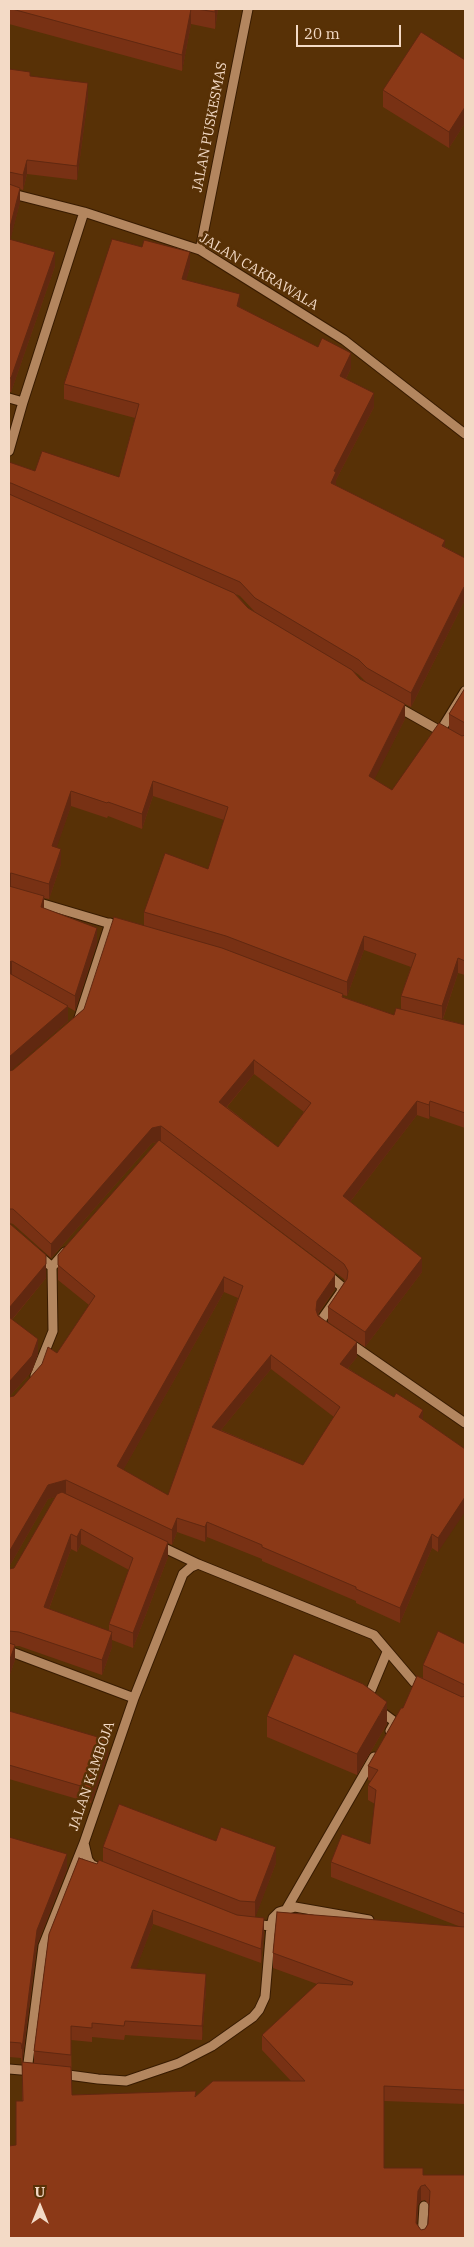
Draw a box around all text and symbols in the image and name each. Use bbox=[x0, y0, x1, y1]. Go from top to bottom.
scale bar bbox=[299, 15, 404, 47]
text: 20 m bbox=[304, 24, 340, 43]
street label: JALAN PUSKESMAS bbox=[189, 60, 231, 194]
street label: JALAN CAKRAWALA bbox=[197, 230, 321, 314]
street label: JALAN KAMBOJA bbox=[65, 1719, 119, 1833]
north arrow bbox=[15, 2182, 65, 2232]
text: U bbox=[35, 2183, 45, 2201]

